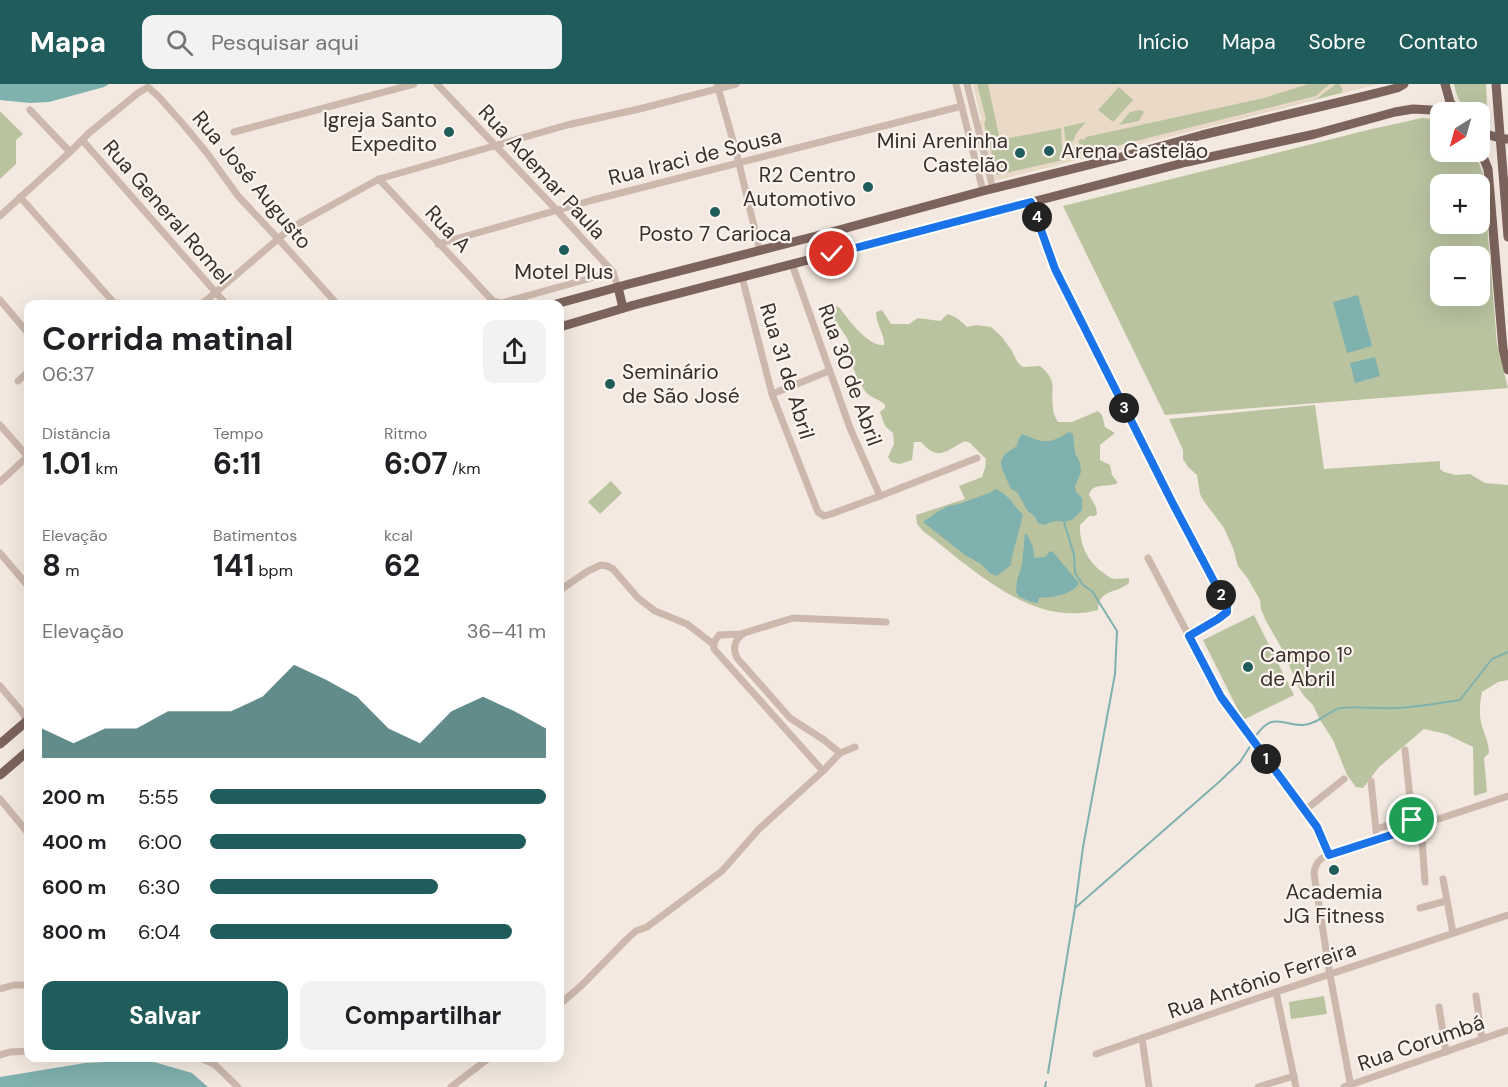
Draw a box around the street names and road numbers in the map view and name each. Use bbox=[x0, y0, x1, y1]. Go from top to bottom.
street label: Rua Ademar Paula bbox=[472, 99, 612, 245]
street label: Rua José Augusto bbox=[186, 105, 318, 255]
street label: Rua Iraci de Sousa bbox=[605, 122, 785, 192]
street label: Rua General Romel bbox=[97, 134, 237, 290]
street label: Rua A bbox=[419, 199, 477, 259]
street label: Rua 31 de Abril bbox=[753, 299, 821, 443]
street label: Rua 30 de Abril bbox=[811, 300, 889, 450]
street label: Rua Antônio Ferreira bbox=[1164, 935, 1360, 1025]
street label: Rua Corumbá bbox=[1354, 1008, 1488, 1078]

